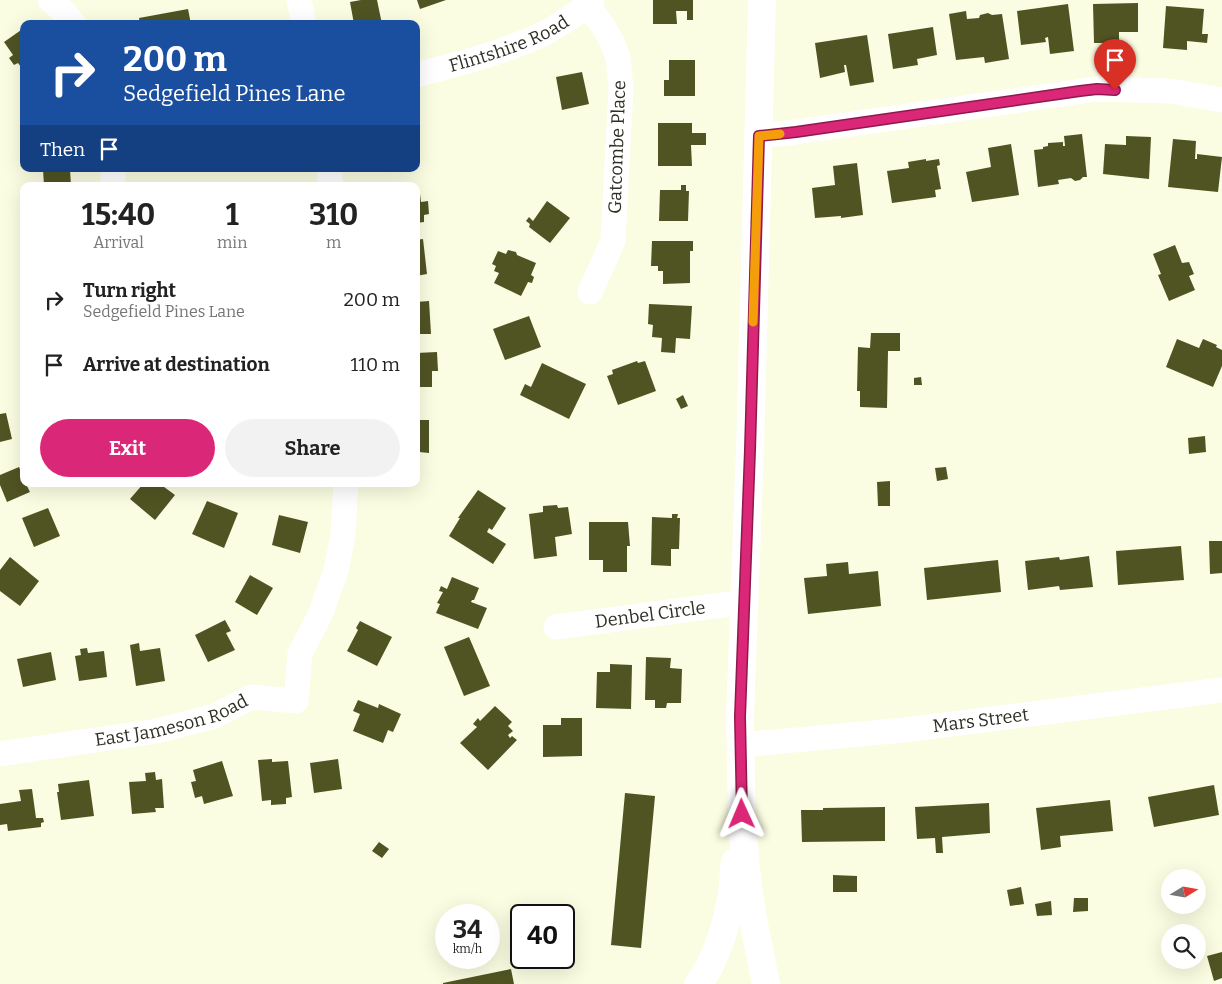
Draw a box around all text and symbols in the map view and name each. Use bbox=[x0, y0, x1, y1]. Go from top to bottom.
street label: Flintshire Road bbox=[447, 10, 573, 77]
text: 200 m bbox=[123, 38, 227, 80]
pin bbox=[1094, 39, 1136, 90]
icon: right bbox=[40, 40, 105, 105]
icon: arrive bbox=[1101, 46, 1129, 74]
text: Sedgefield Pines Lane bbox=[123, 80, 345, 107]
street label: Gatcombe Place bbox=[604, 80, 630, 214]
icon: arrive bbox=[95, 135, 123, 163]
text: Then bbox=[40, 138, 85, 161]
text: 15:40 bbox=[82, 197, 155, 233]
text: 1 bbox=[226, 197, 239, 233]
text: 310 bbox=[309, 197, 358, 233]
text: Arrival bbox=[93, 233, 144, 252]
text: min bbox=[217, 233, 247, 252]
text: m bbox=[326, 233, 341, 252]
text: Turn right bbox=[83, 279, 176, 302]
icon: right bbox=[40, 286, 68, 314]
text: 200 m bbox=[343, 288, 400, 311]
text: Sedgefield Pines Lane bbox=[83, 302, 245, 321]
icon: arrive bbox=[40, 351, 68, 379]
text: Arrive at destination bbox=[83, 353, 270, 376]
text: 110 m bbox=[350, 353, 400, 376]
button: Exit bbox=[40, 419, 215, 477]
button: Share bbox=[225, 419, 400, 477]
street label: Denbel Circle bbox=[594, 596, 707, 633]
street label: East Jameson Road bbox=[93, 690, 252, 751]
street label: Mars Street bbox=[931, 703, 1030, 737]
position arrow bbox=[715, 787, 767, 839]
north arrow bbox=[1161, 869, 1206, 914]
map controls bbox=[1161, 869, 1206, 969]
speed limit sign: 40 bbox=[510, 904, 575, 969]
text: 34 bbox=[453, 915, 482, 945]
button: search bbox=[1161, 924, 1206, 969]
text: km/h bbox=[453, 942, 482, 956]

